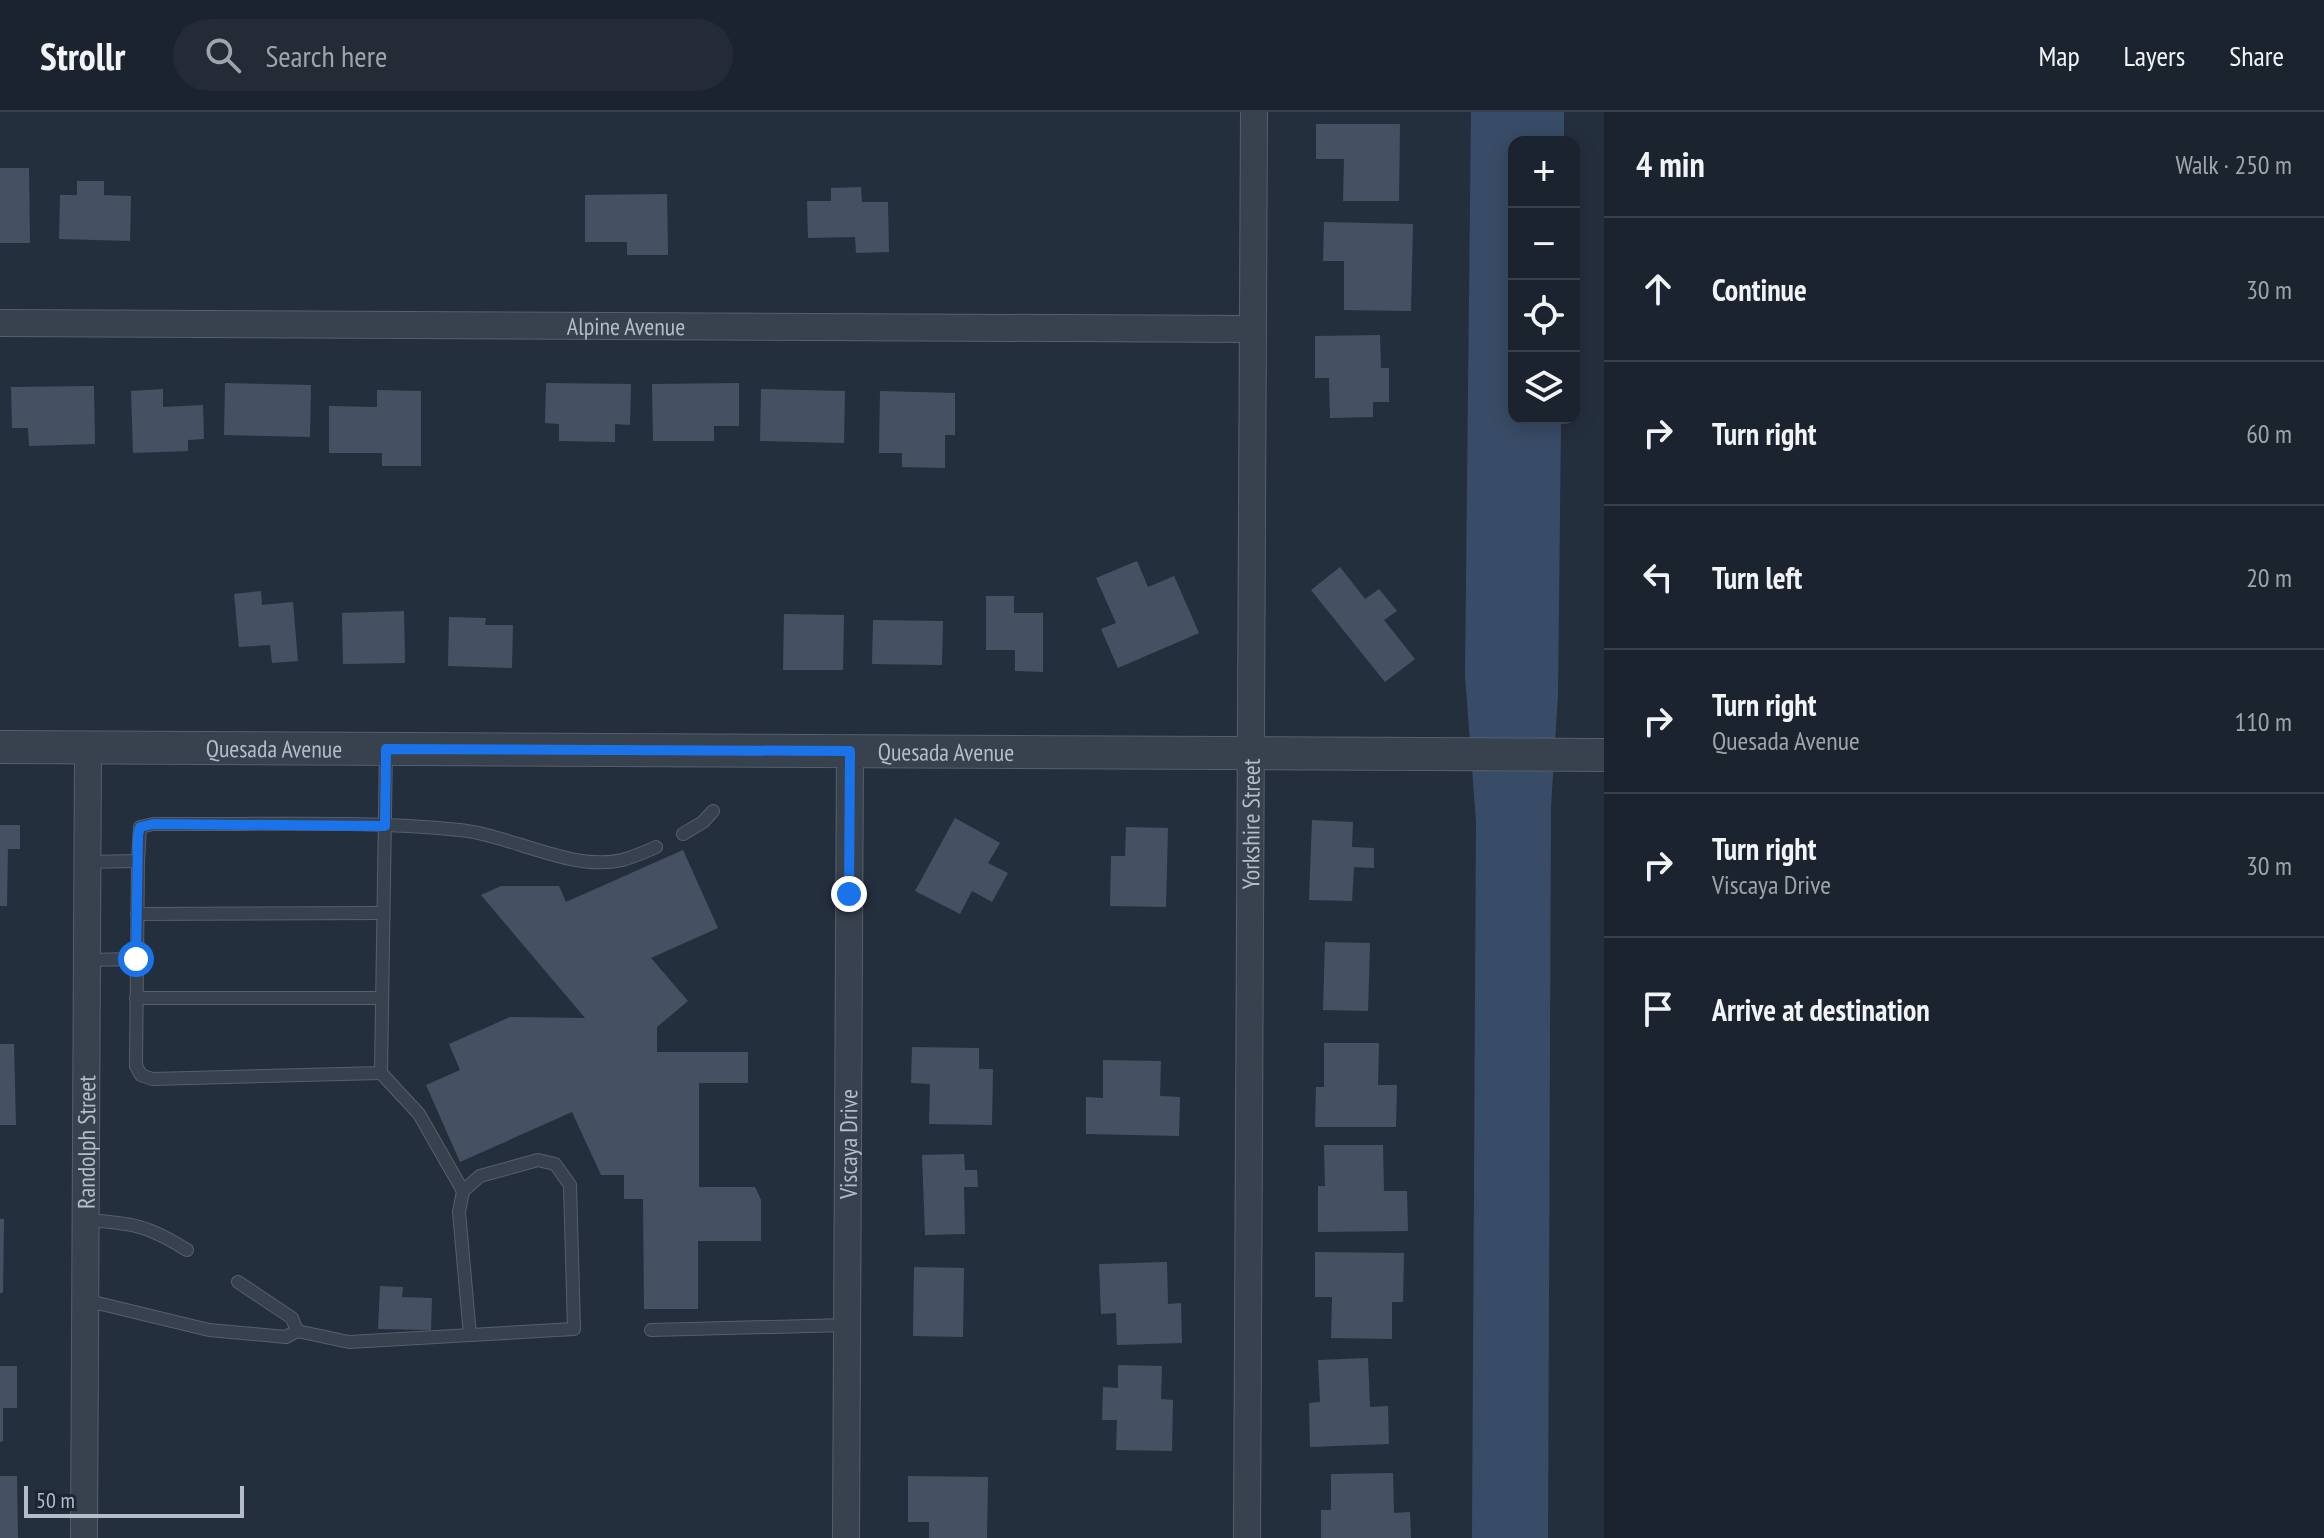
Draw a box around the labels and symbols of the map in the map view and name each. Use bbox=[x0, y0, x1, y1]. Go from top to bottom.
street label: Alpine Avenue bbox=[567, 310, 685, 342]
street label: Quesada Avenue bbox=[206, 733, 342, 764]
street label: Quesada Avenue bbox=[878, 736, 1014, 768]
street label: Yorkshire Street bbox=[1235, 758, 1266, 889]
route end bbox=[831, 876, 867, 912]
route start bbox=[118, 941, 154, 977]
street label: Randolph Street bbox=[70, 1075, 102, 1209]
street label: Viscaya Drive bbox=[832, 1089, 864, 1200]
scale bar bbox=[24, 1482, 244, 1518]

